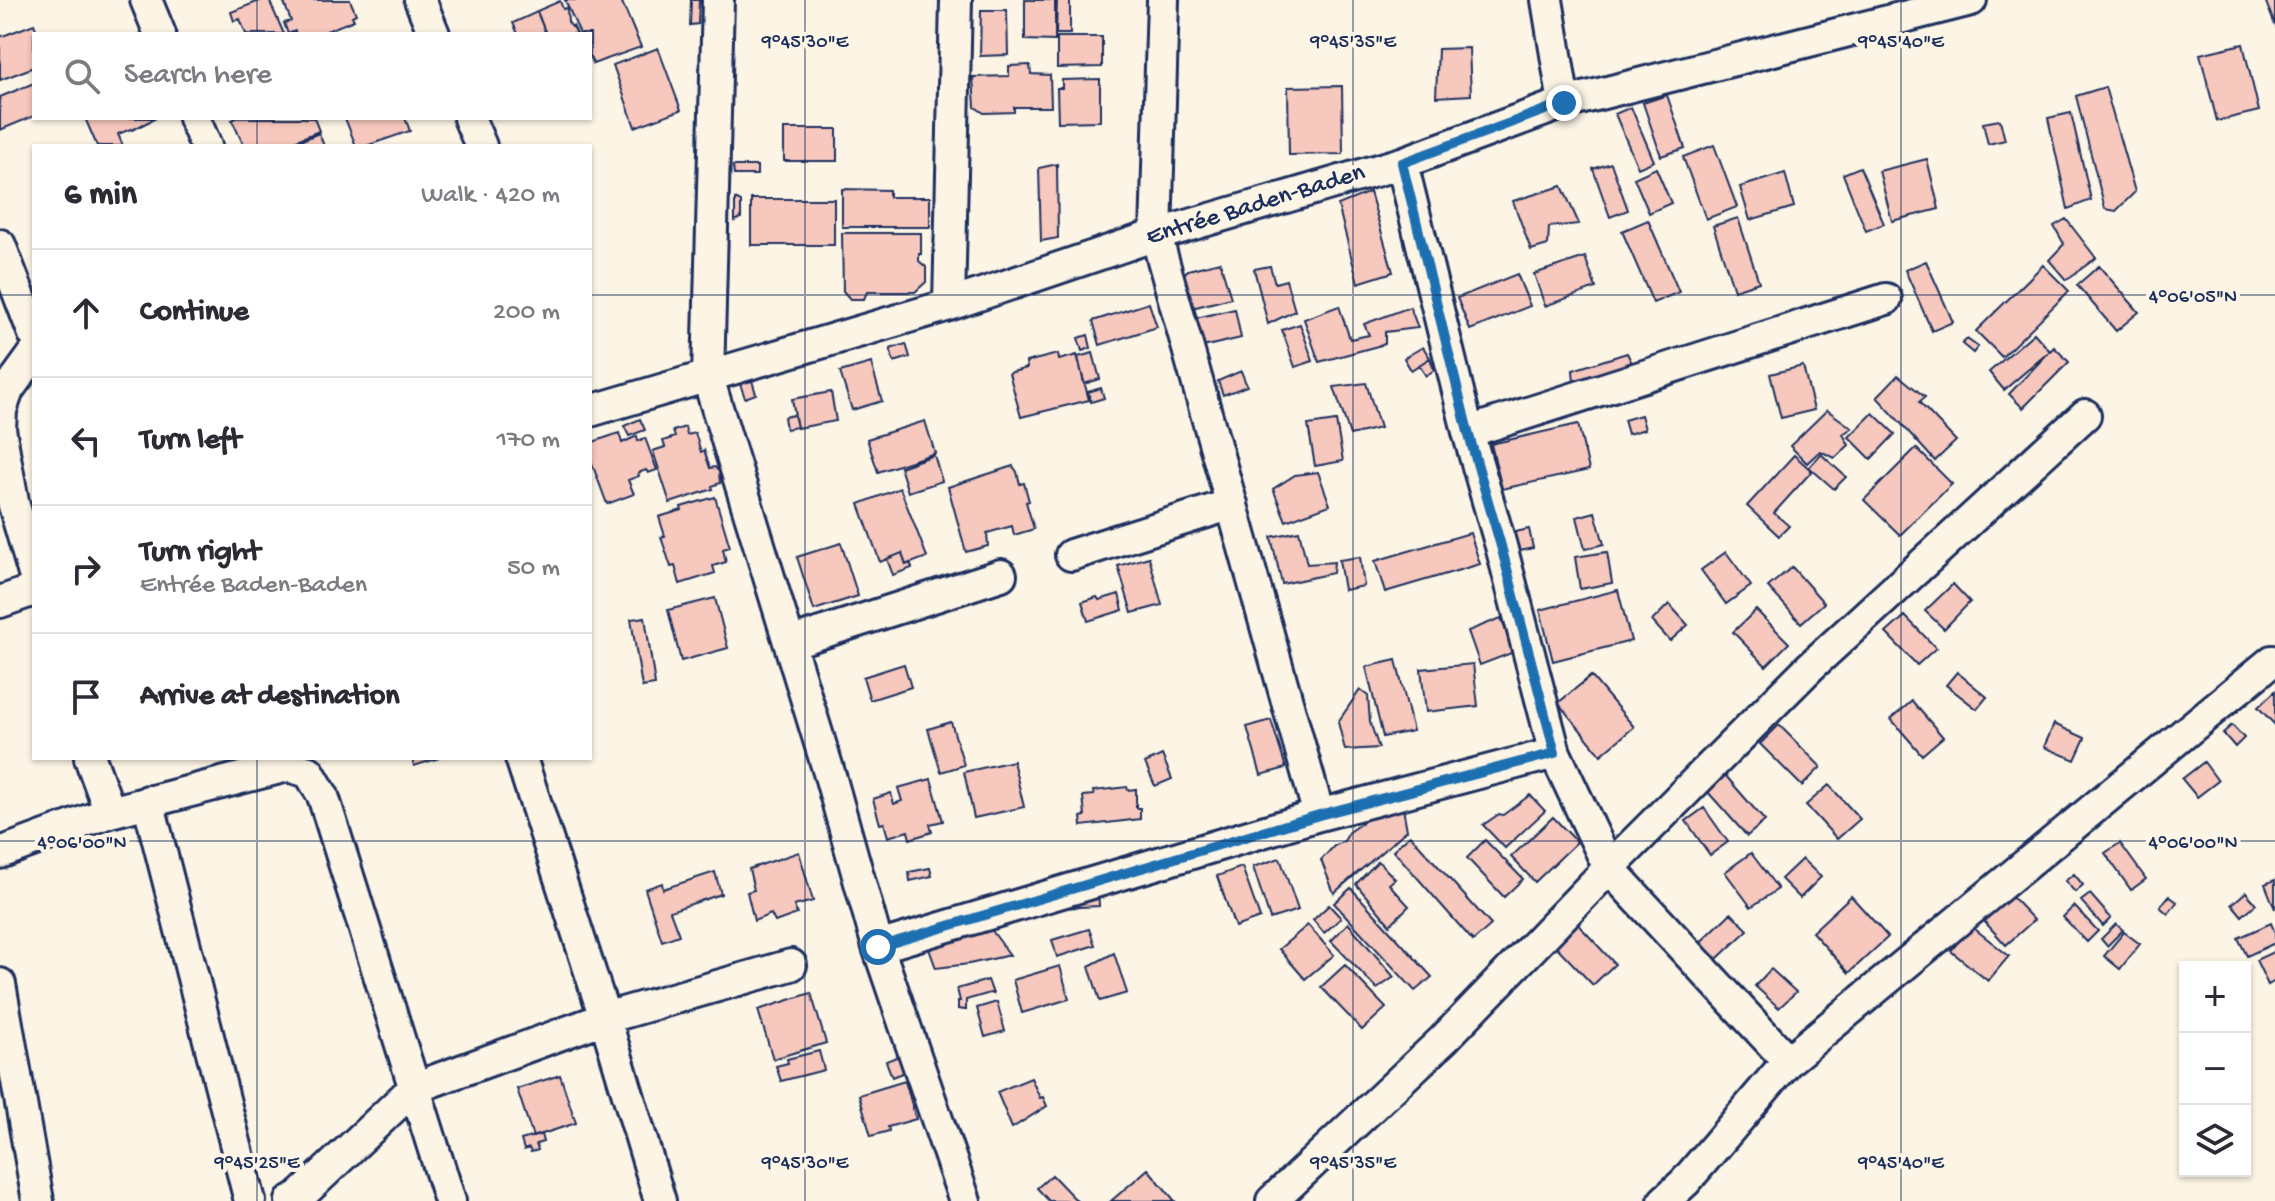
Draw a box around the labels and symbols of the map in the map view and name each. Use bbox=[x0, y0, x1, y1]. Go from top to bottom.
text: 9°45'30"E bbox=[761, 32, 850, 55]
text: 9°45'35"E bbox=[1309, 32, 1397, 55]
text: 9°45'40"E bbox=[1857, 32, 1945, 55]
route end bbox=[1546, 85, 1582, 121]
street label: Entrée Baden-Baden bbox=[1143, 158, 1370, 254]
text: 4°06'05"N bbox=[2149, 287, 2237, 310]
text: 4°06'00"N bbox=[37, 833, 127, 856]
text: 4°06'00"N bbox=[2148, 833, 2238, 856]
route start bbox=[860, 929, 896, 965]
text: 9°45'25"E bbox=[213, 1153, 301, 1176]
text: 9°45'30"E bbox=[761, 1153, 850, 1176]
text: 9°45'35"E bbox=[1309, 1153, 1397, 1176]
text: 9°45'40"E bbox=[1857, 1153, 1945, 1176]

